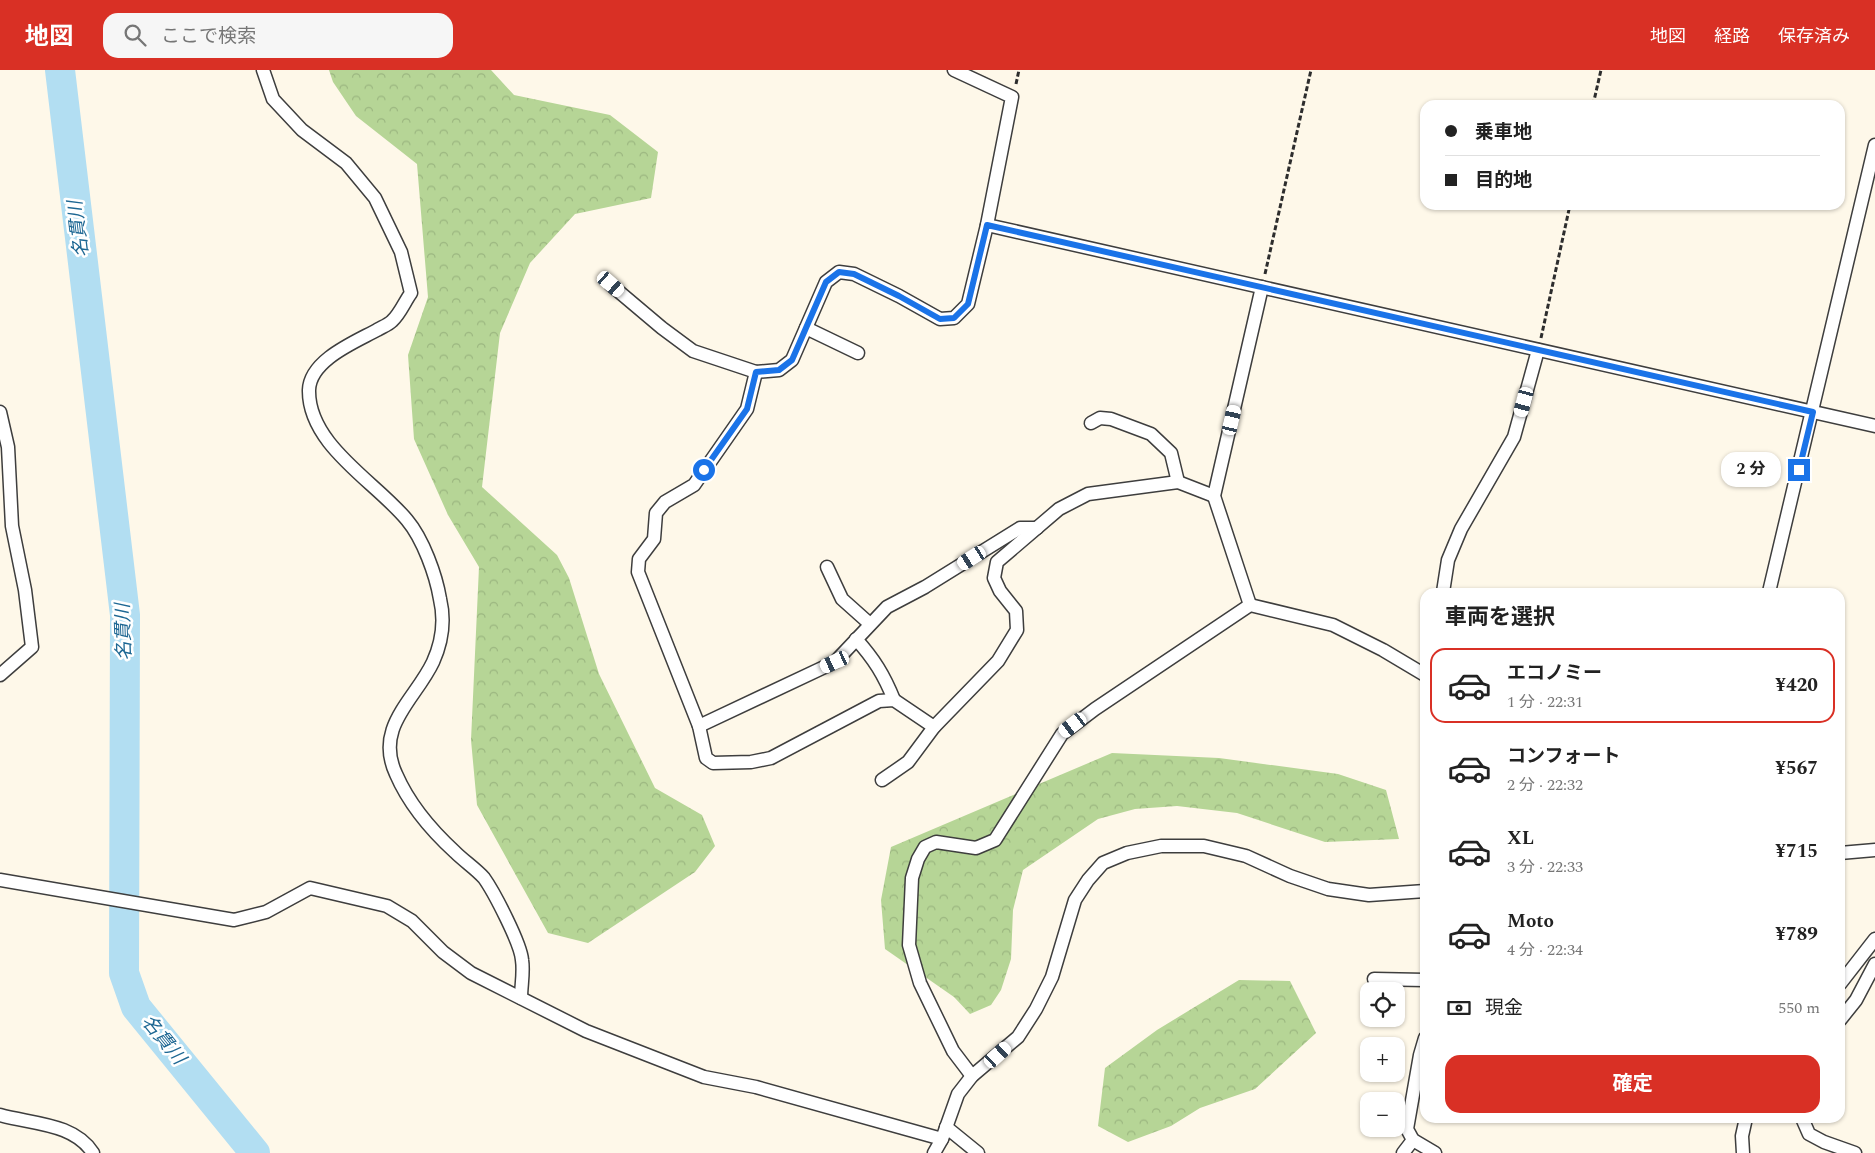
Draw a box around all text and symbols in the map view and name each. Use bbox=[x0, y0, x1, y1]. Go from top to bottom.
search box bbox=[103, 13, 453, 58]
text: 地図 bbox=[25, 19, 73, 55]
icon: search bbox=[121, 21, 149, 49]
text: ここで検索 bbox=[161, 22, 256, 51]
text: 地図 bbox=[1650, 23, 1686, 50]
text: 経路 bbox=[1714, 23, 1750, 50]
text: 保存済み bbox=[1778, 23, 1850, 50]
text: 乗車地 bbox=[1475, 118, 1532, 147]
text: 目的地 bbox=[1475, 166, 1532, 195]
water label: 名貫川 bbox=[61, 197, 97, 259]
car bbox=[594, 268, 627, 300]
car bbox=[1512, 386, 1535, 418]
car bbox=[1221, 404, 1242, 436]
callout: 2 分 bbox=[1722, 452, 1782, 488]
text: 2 分 bbox=[1737, 457, 1765, 481]
route start bbox=[693, 459, 715, 481]
route end bbox=[1788, 459, 1810, 481]
car bbox=[955, 544, 988, 572]
water label: 名貫川 bbox=[108, 601, 139, 661]
text: 車両を選択 bbox=[1445, 601, 1555, 634]
car bbox=[818, 649, 851, 675]
text: エコノミー bbox=[1507, 659, 1602, 688]
icon: car bbox=[1447, 663, 1492, 708]
text: ¥420 bbox=[1775, 671, 1818, 700]
text: 1 分 · 22:31 bbox=[1507, 690, 1583, 714]
car bbox=[1056, 710, 1089, 740]
text: コンフォート bbox=[1507, 742, 1620, 771]
icon: car bbox=[1447, 746, 1492, 791]
text: ¥567 bbox=[1775, 754, 1818, 783]
text: 2 分 · 22:32 bbox=[1507, 773, 1583, 797]
text: XL bbox=[1507, 824, 1534, 853]
icon: car bbox=[1447, 829, 1492, 874]
text: ¥715 bbox=[1775, 837, 1818, 866]
text: 3 分 · 22:33 bbox=[1507, 855, 1583, 879]
text: Moto bbox=[1507, 907, 1554, 936]
icon: car bbox=[1447, 912, 1492, 957]
text: ¥789 bbox=[1775, 920, 1818, 949]
text: 4 分 · 22:34 bbox=[1507, 938, 1583, 962]
map controls bbox=[1360, 982, 1405, 1137]
button: locate bbox=[1360, 982, 1405, 1027]
icon: cash bbox=[1445, 994, 1473, 1022]
text: 現金 bbox=[1485, 994, 1523, 1023]
text: 550 m bbox=[1778, 996, 1820, 1020]
water label: 名貫川 bbox=[134, 1009, 193, 1073]
button: + bbox=[1360, 1037, 1405, 1082]
car bbox=[981, 1039, 1014, 1071]
button: 確定 bbox=[1445, 1055, 1820, 1113]
button: − bbox=[1360, 1092, 1405, 1137]

